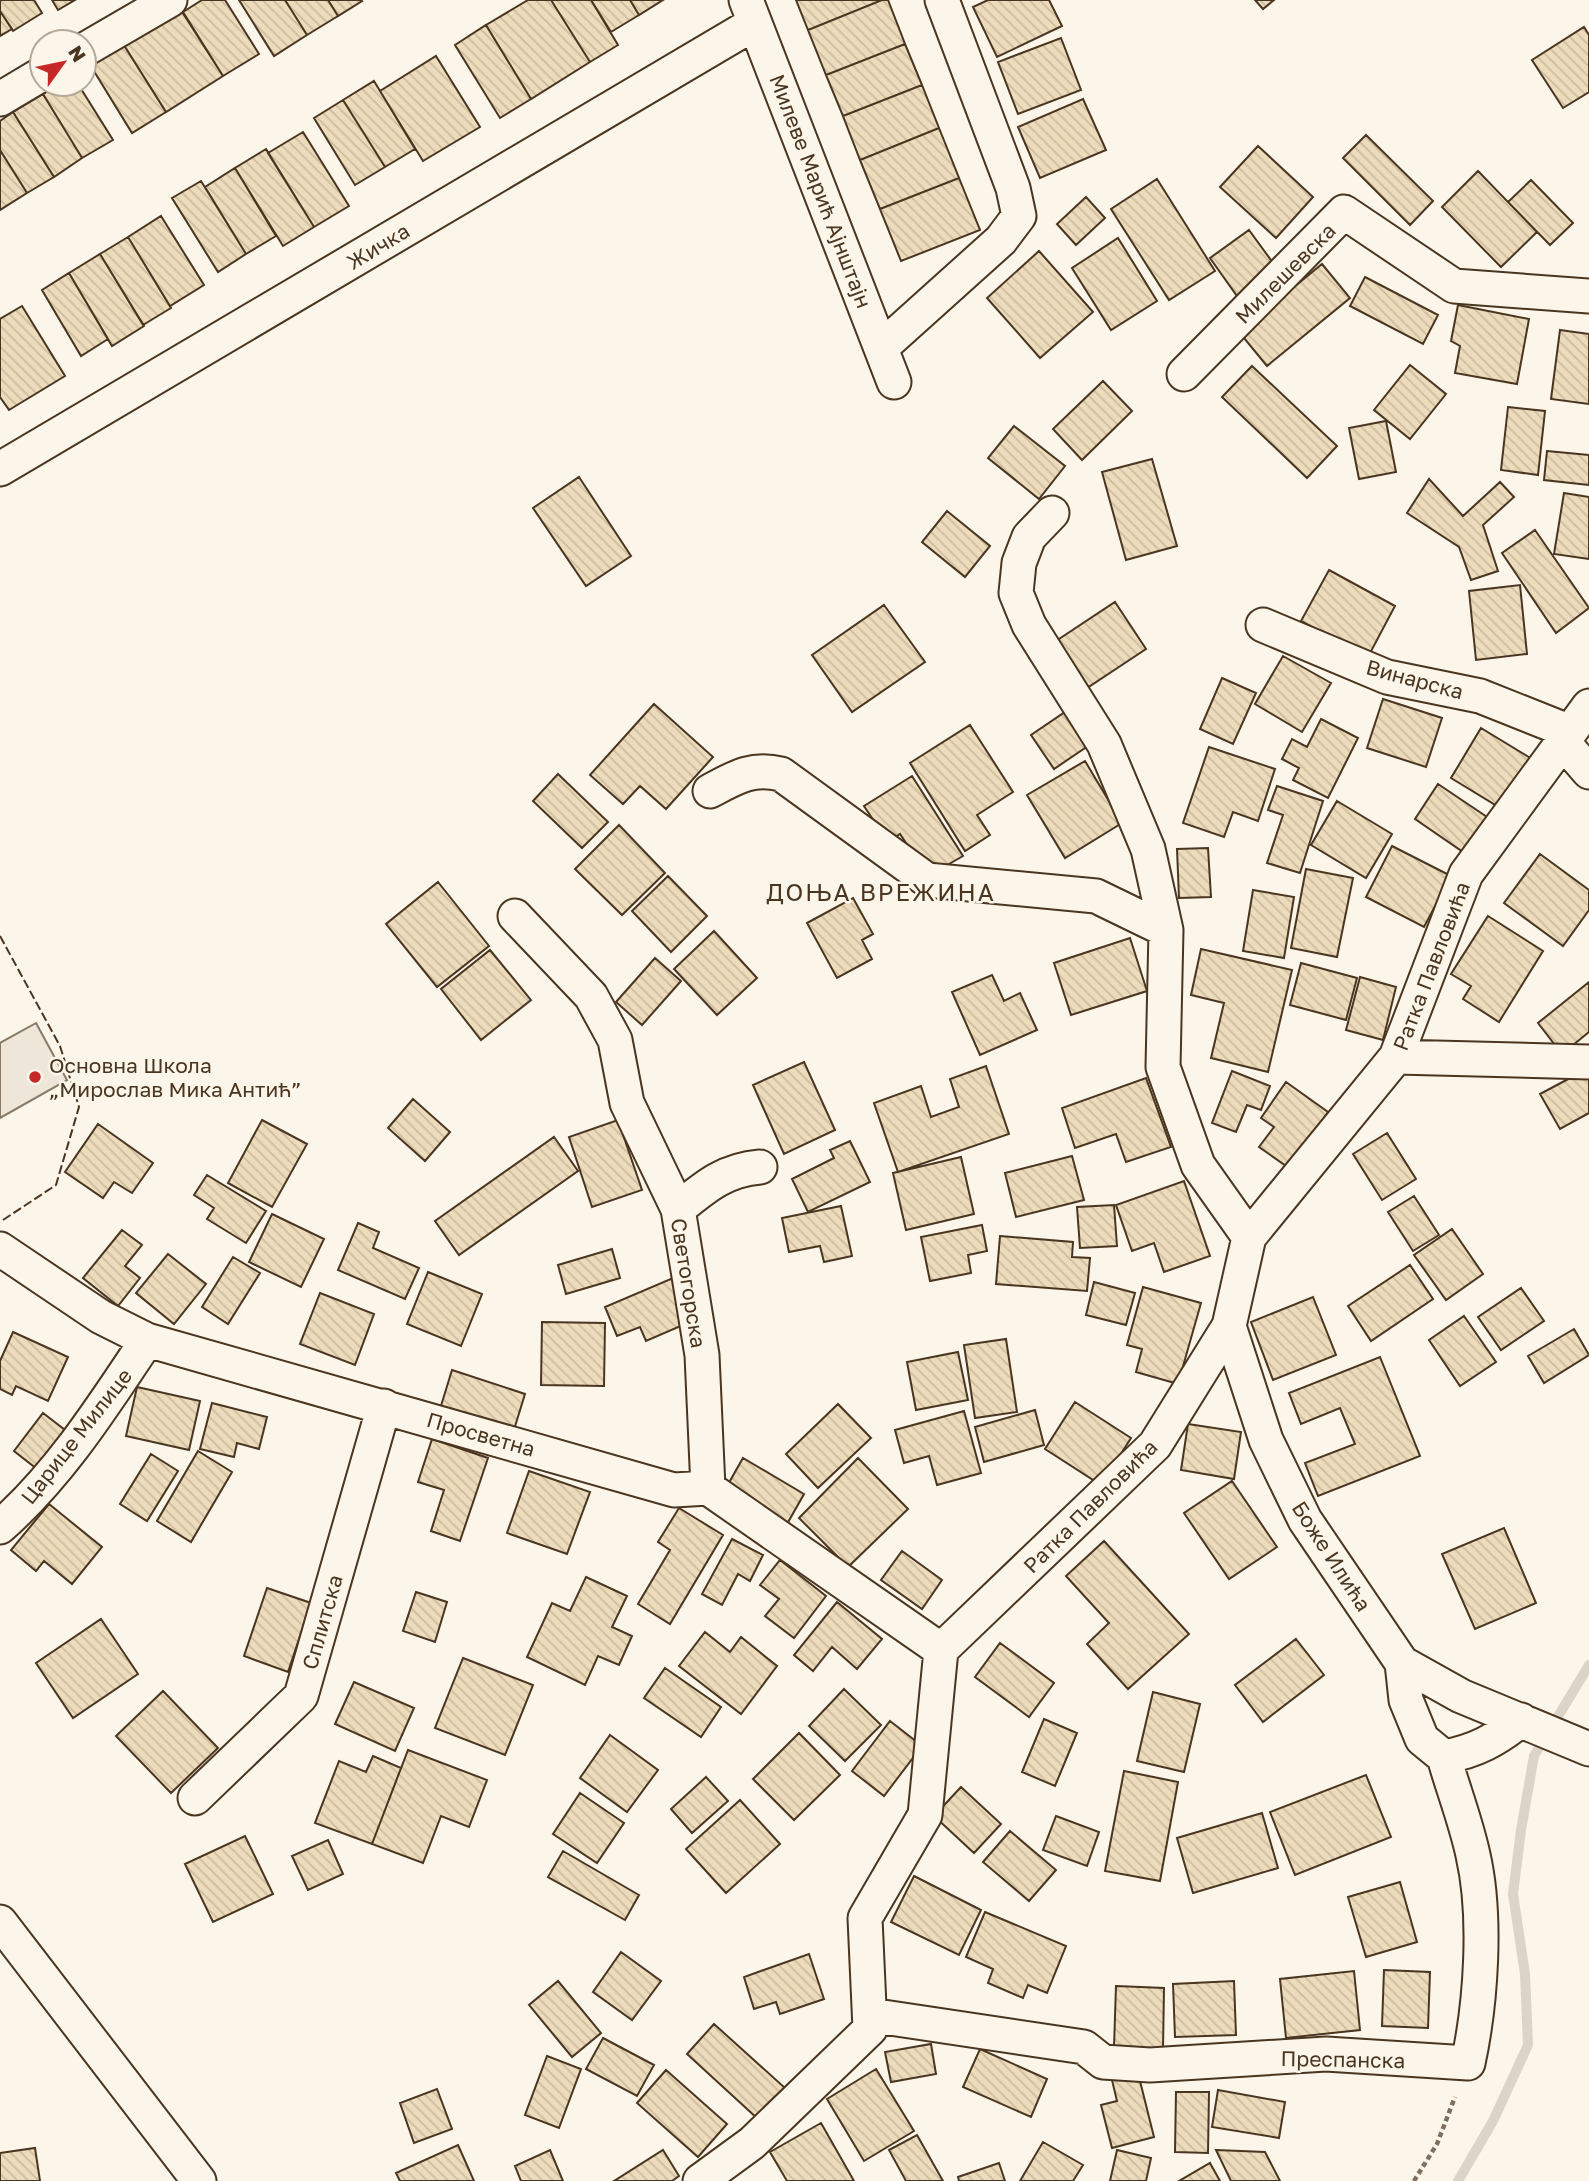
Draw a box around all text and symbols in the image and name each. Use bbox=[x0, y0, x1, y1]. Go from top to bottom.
north arrow bbox=[28, 28, 98, 98]
text: N bbox=[64, 41, 91, 66]
street label: Милеве Марић Ајнштајн bbox=[764, 70, 878, 312]
street label: Жичка bbox=[342, 217, 414, 275]
street label: Милешевска bbox=[1229, 217, 1341, 329]
street label: Винарска bbox=[1364, 654, 1466, 704]
district label: ДОЊА ВРЕЖИНА bbox=[766, 877, 996, 906]
street label: Ратка Павловића bbox=[1387, 878, 1475, 1054]
place label: Основна Школа „Мирослав Мика Антић” bbox=[49, 1052, 302, 1102]
marker: Основна Школа „Мирослав Мика Антић” bbox=[27, 1069, 43, 1085]
street label: Светогорска bbox=[666, 1216, 712, 1350]
street label: Царице Милице bbox=[15, 1363, 137, 1509]
street label: Просветна bbox=[424, 1406, 538, 1462]
street label: Ратка Павловића bbox=[1018, 1434, 1162, 1578]
street label: Боже Илића bbox=[1287, 1496, 1377, 1616]
street label: Сплитска bbox=[296, 1572, 348, 1672]
street label: Преспанска bbox=[1280, 2045, 1406, 2073]

